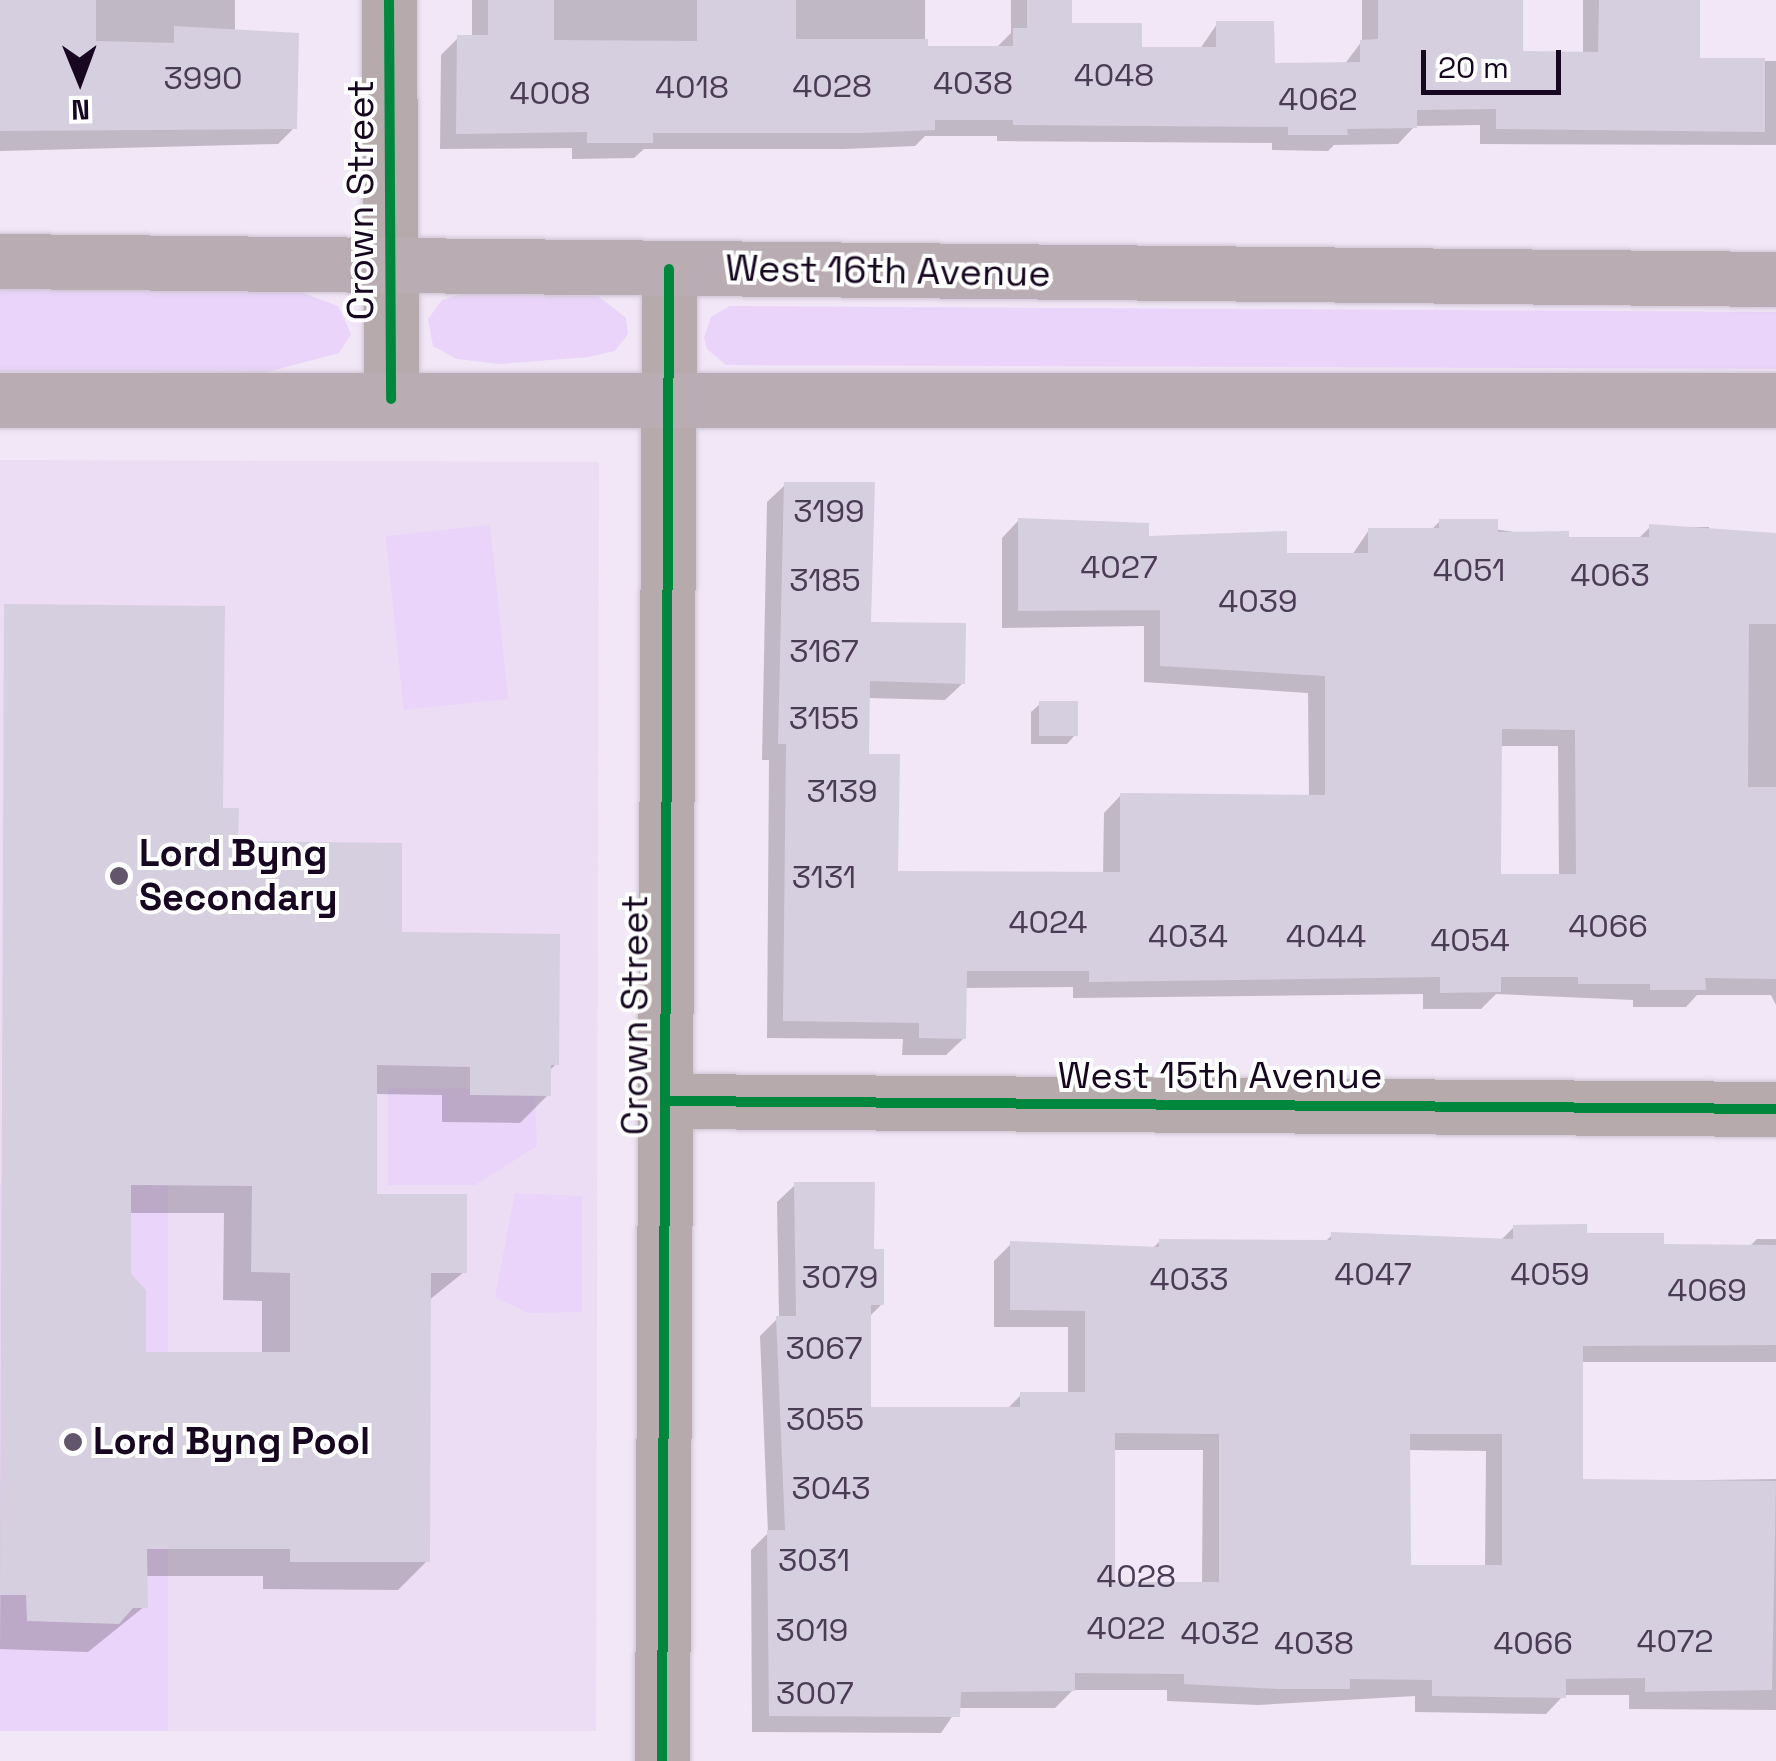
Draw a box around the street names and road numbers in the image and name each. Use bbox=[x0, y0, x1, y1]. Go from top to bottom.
street label: Crown Street bbox=[338, 80, 384, 320]
street label: West 16th Avenue bbox=[725, 245, 1051, 297]
street label: Crown Street bbox=[612, 895, 658, 1135]
street label: West 15th Avenue bbox=[1057, 1053, 1383, 1099]

